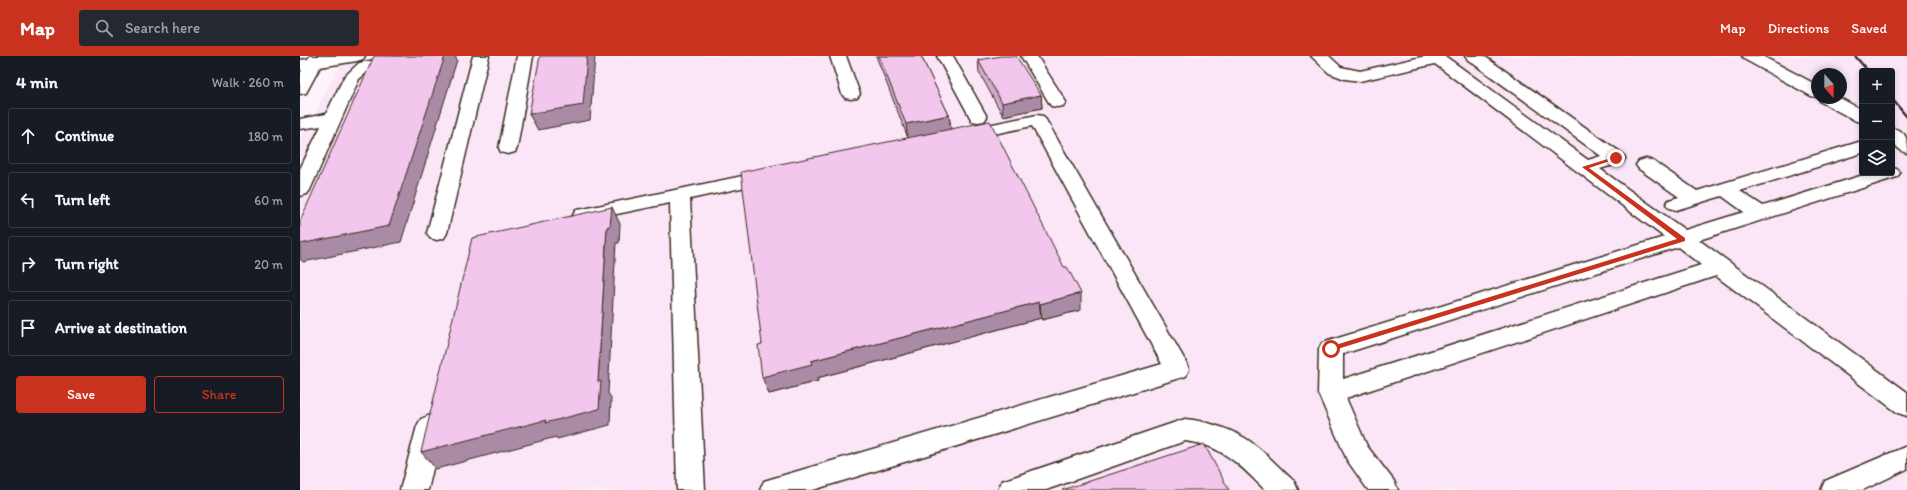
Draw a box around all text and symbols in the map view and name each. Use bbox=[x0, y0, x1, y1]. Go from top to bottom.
search box bbox=[79, 10, 359, 46]
text: Map bbox=[20, 17, 55, 40]
icon: search bbox=[93, 17, 115, 39]
text: Search here bbox=[125, 19, 200, 37]
text: Map bbox=[1720, 20, 1746, 37]
text: Directions bbox=[1768, 20, 1829, 37]
text: Saved bbox=[1851, 20, 1887, 37]
north arrow bbox=[1811, 68, 1847, 104]
map controls bbox=[1859, 68, 1895, 176]
button: + bbox=[1859, 68, 1895, 104]
text: 4 min bbox=[16, 72, 58, 92]
text: Walk · 260 m bbox=[212, 75, 284, 90]
button: − bbox=[1859, 104, 1895, 140]
icon: ahead bbox=[17, 125, 39, 147]
text: Continue bbox=[55, 127, 114, 145]
text: 180 m bbox=[248, 129, 283, 144]
button: layers bbox=[1859, 140, 1895, 176]
route end bbox=[1607, 149, 1625, 167]
icon: left bbox=[17, 189, 39, 211]
text: Turn left bbox=[55, 191, 110, 209]
text: 60 m bbox=[254, 193, 283, 208]
icon: right bbox=[17, 253, 39, 275]
text: Turn right bbox=[55, 255, 119, 273]
text: 20 m bbox=[254, 257, 283, 272]
icon: arrive bbox=[17, 317, 39, 339]
text: Arrive at destination bbox=[55, 319, 187, 337]
route start bbox=[1322, 340, 1340, 358]
button: Save bbox=[16, 376, 146, 413]
button: Share bbox=[154, 376, 284, 413]

